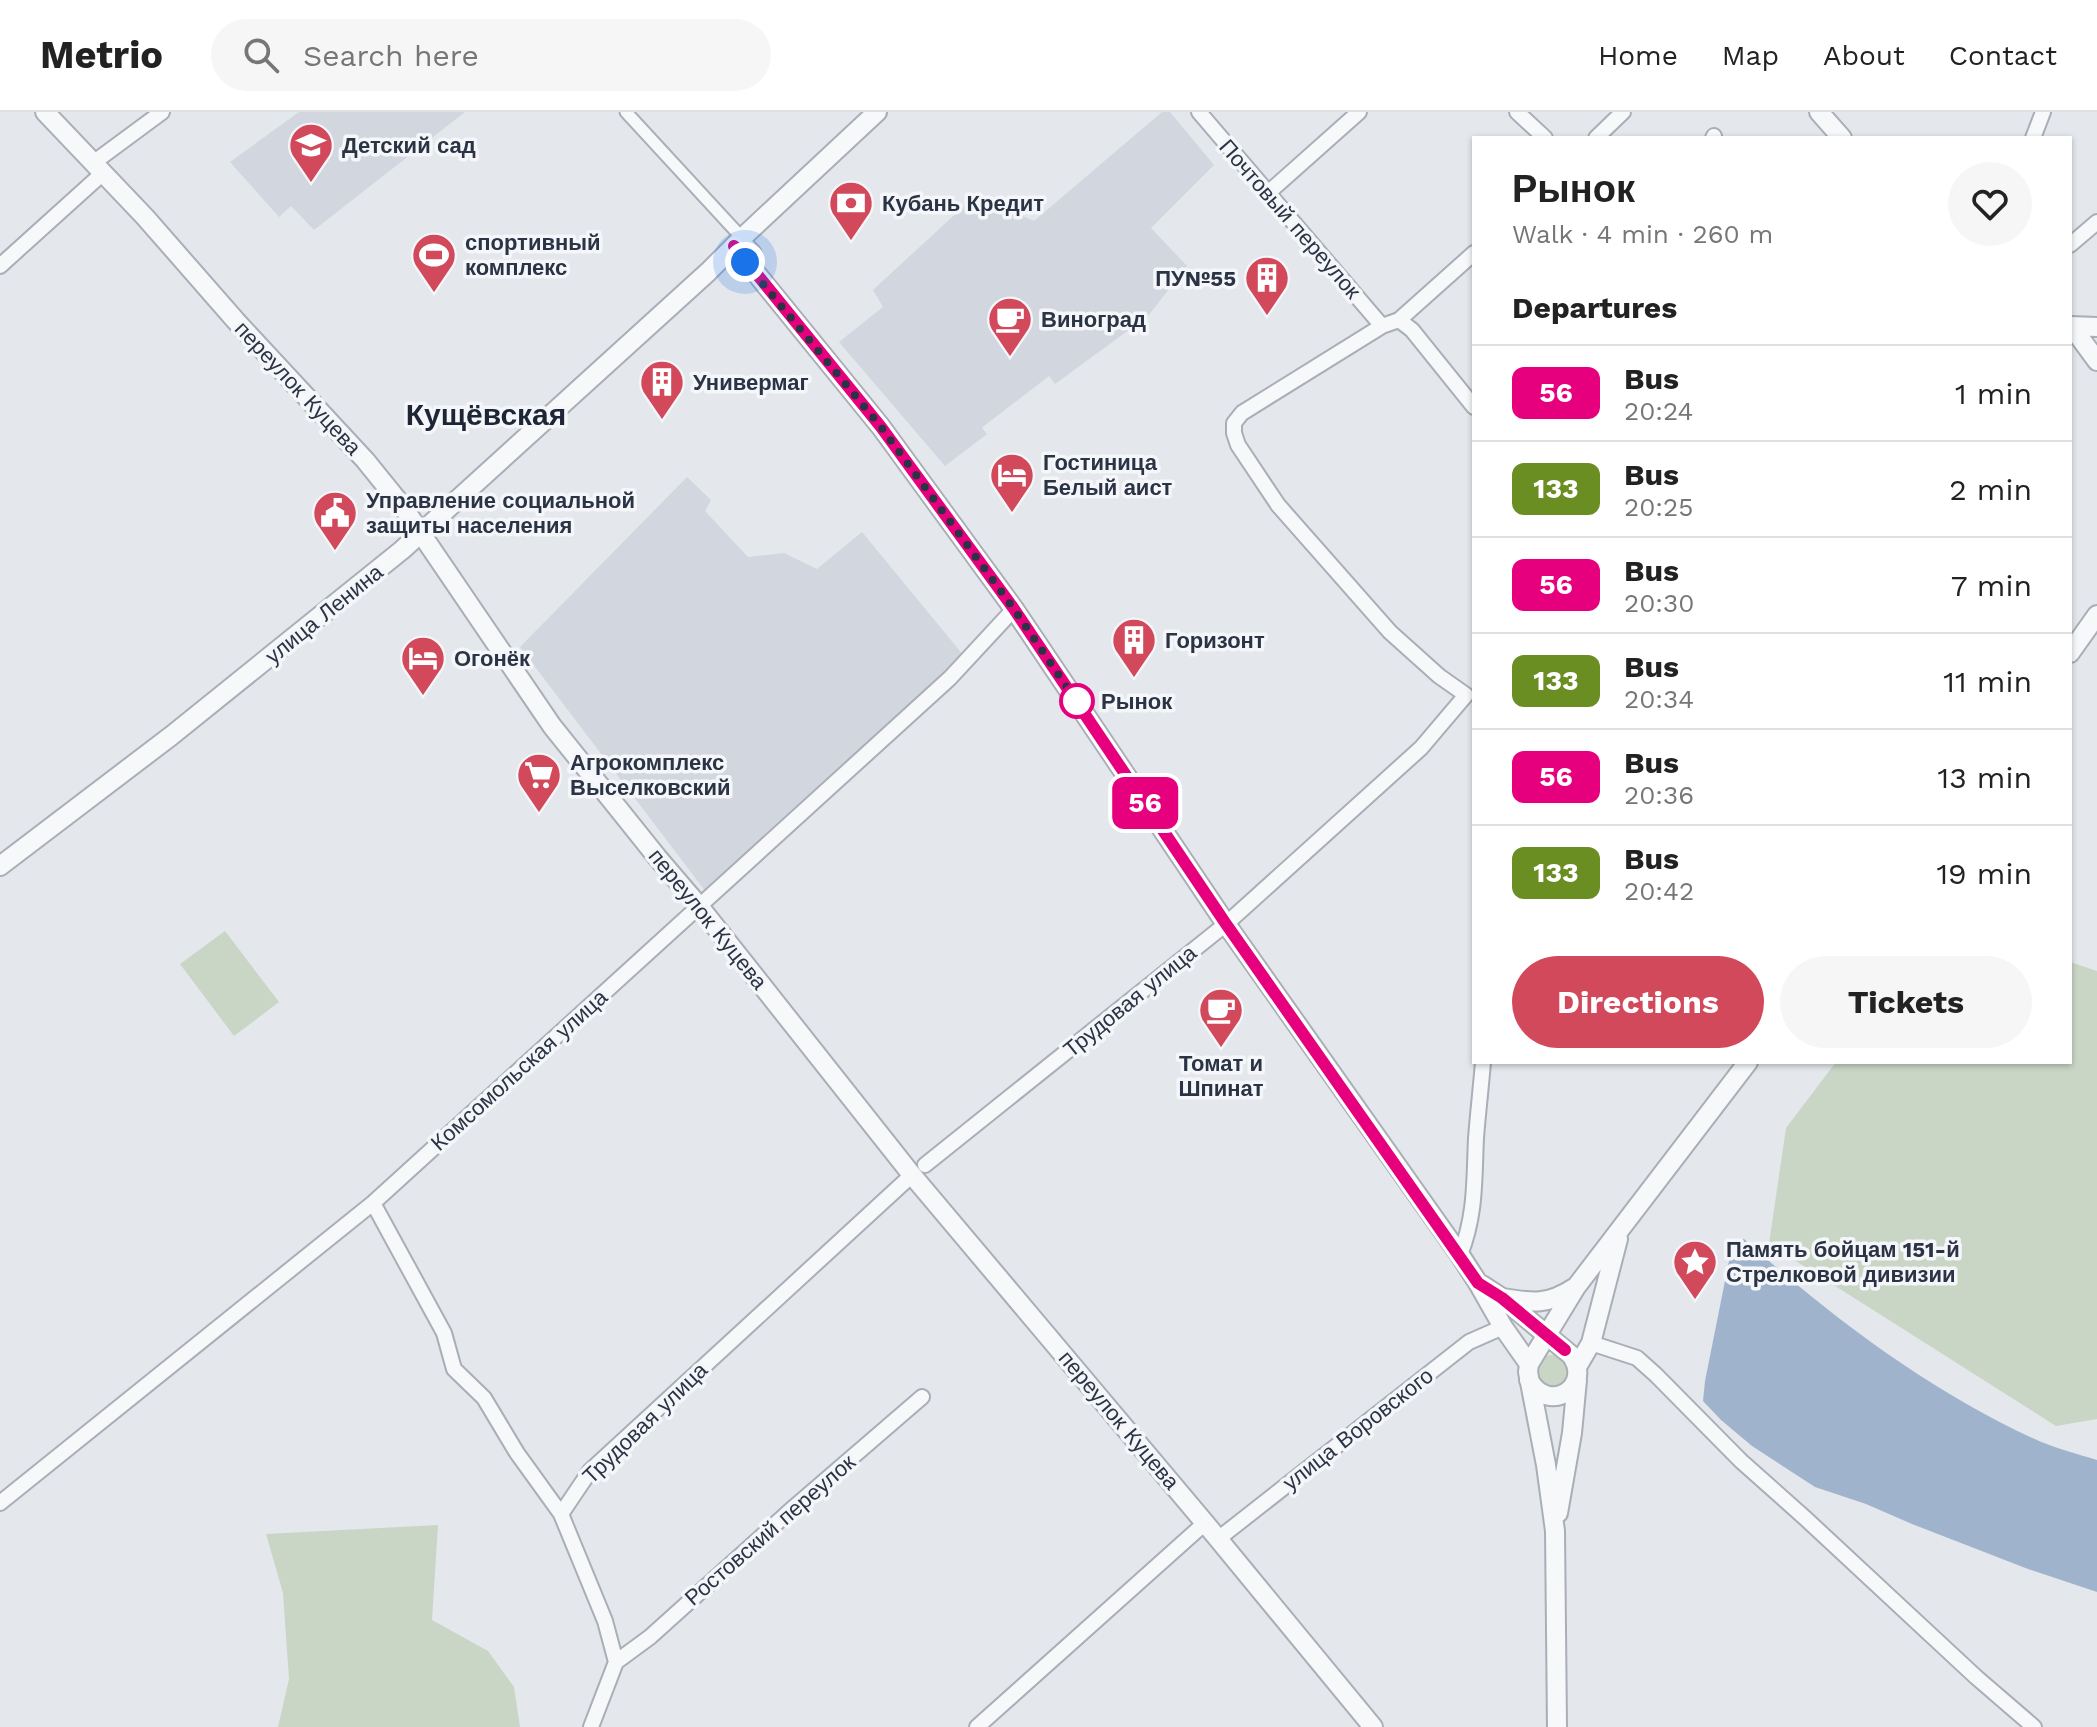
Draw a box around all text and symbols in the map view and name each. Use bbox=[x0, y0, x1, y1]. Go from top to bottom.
search box bbox=[211, 19, 771, 91]
text: Metrio bbox=[40, 33, 163, 77]
icon: search bbox=[239, 33, 283, 77]
text: Search here bbox=[303, 38, 479, 73]
text: Home bbox=[1598, 39, 1678, 72]
text: Map bbox=[1722, 39, 1779, 72]
text: About bbox=[1823, 39, 1905, 72]
text: Contact bbox=[1949, 39, 2057, 72]
school or university icon: Детский сад bbox=[287, 121, 335, 184]
place label: Детский сад bbox=[342, 133, 476, 158]
street label: Почтовый переулок bbox=[1214, 134, 1366, 304]
button: heart bbox=[1948, 162, 2032, 246]
text: Рынок bbox=[1512, 167, 1635, 211]
bank icon: Кубань Кредит bbox=[827, 179, 875, 242]
place label: Кубань Кредит bbox=[882, 191, 1044, 216]
text: Walk · 4 min · 260 m bbox=[1512, 219, 1773, 249]
place label: спортивный комплекс bbox=[465, 230, 601, 280]
sports icon: спортивный комплекс bbox=[410, 231, 458, 294]
your location bbox=[725, 242, 765, 282]
building icon: ПУ№55 bbox=[1243, 254, 1291, 317]
place label: ПУ№55 bbox=[1155, 266, 1236, 291]
text: Departures bbox=[1512, 290, 1677, 325]
cafe icon: Виноград bbox=[986, 295, 1034, 358]
place label: Виноград bbox=[1041, 307, 1146, 332]
street label: переулок Куцева bbox=[230, 316, 367, 460]
building icon: Универмаг bbox=[638, 358, 686, 421]
text: Bus bbox=[1624, 361, 1679, 396]
place label: Универмаг bbox=[693, 370, 809, 395]
text: 56 bbox=[1539, 376, 1573, 409]
text: 1 min bbox=[1955, 376, 2032, 411]
text: 20:24 bbox=[1624, 396, 1693, 426]
district label: Кущёвская bbox=[406, 397, 566, 432]
place label: Гостиница Белый аист bbox=[1043, 450, 1173, 500]
hotel icon: Гостиница Белый аист bbox=[988, 451, 1036, 514]
text: Bus bbox=[1624, 457, 1679, 492]
text: 133 bbox=[1533, 472, 1579, 505]
text: 2 min bbox=[1949, 472, 2032, 507]
place label: Управление социальной защиты населения bbox=[366, 488, 635, 538]
public building icon: Управление социальной защиты населения bbox=[311, 489, 359, 552]
text: 20:25 bbox=[1624, 492, 1693, 522]
text: Bus bbox=[1624, 553, 1679, 588]
street label: улица Ленина bbox=[260, 559, 388, 669]
text: 56 bbox=[1539, 568, 1573, 601]
text: 7 min bbox=[1951, 568, 2032, 603]
text: 20:30 bbox=[1624, 588, 1694, 618]
building icon: Горизонт bbox=[1110, 616, 1158, 679]
place label: Горизонт bbox=[1165, 628, 1265, 653]
hotel icon: Огонёк bbox=[399, 634, 447, 697]
place label: Огонёк bbox=[454, 646, 531, 671]
text: Bus bbox=[1624, 649, 1679, 684]
text: 133 bbox=[1533, 664, 1579, 697]
text: 11 min bbox=[1943, 664, 2032, 699]
marker: Рынок bbox=[1060, 684, 1094, 718]
text: 20:34 bbox=[1624, 684, 1694, 714]
place label: Рынок bbox=[1101, 689, 1173, 714]
text: Bus bbox=[1624, 745, 1679, 780]
place label: Агрокомплекс Выселковский bbox=[570, 750, 731, 800]
supermarket icon: Агрокомплекс Выселковский bbox=[515, 751, 563, 814]
text: 56 bbox=[1539, 760, 1573, 793]
text: 13 min bbox=[1937, 760, 2032, 795]
line badge: 56 bbox=[1109, 777, 1181, 829]
text: 20:36 bbox=[1624, 780, 1694, 810]
text: 56 bbox=[1128, 786, 1162, 819]
text: Bus bbox=[1624, 841, 1679, 876]
street label: переулок Куцева bbox=[644, 844, 773, 995]
text: 133 bbox=[1533, 856, 1579, 889]
text: 19 min bbox=[1936, 856, 2032, 891]
text: 20:42 bbox=[1624, 876, 1694, 906]
street label: Трудовая улица bbox=[1059, 939, 1202, 1062]
button: Directions bbox=[1512, 956, 1764, 1048]
button: Tickets bbox=[1780, 956, 2032, 1048]
street label: Комсомольская улица bbox=[426, 984, 613, 1156]
cafe icon: Томат и Шпинат bbox=[1197, 986, 1245, 1049]
place label: Томат и Шпинат bbox=[1178, 1051, 1264, 1101]
place label: Память бойцам 151-й Стрелковой дивизии bbox=[1726, 1237, 1960, 1287]
place icon: Память бойцам 151-й Стрелковой дивизии bbox=[1671, 1238, 1719, 1301]
street label: переулок Куцева bbox=[1054, 1346, 1185, 1495]
street label: Трудовая улица bbox=[578, 1357, 713, 1489]
street label: улица Воровского bbox=[1278, 1363, 1438, 1495]
street label: Ростовский переулок bbox=[680, 1449, 860, 1611]

